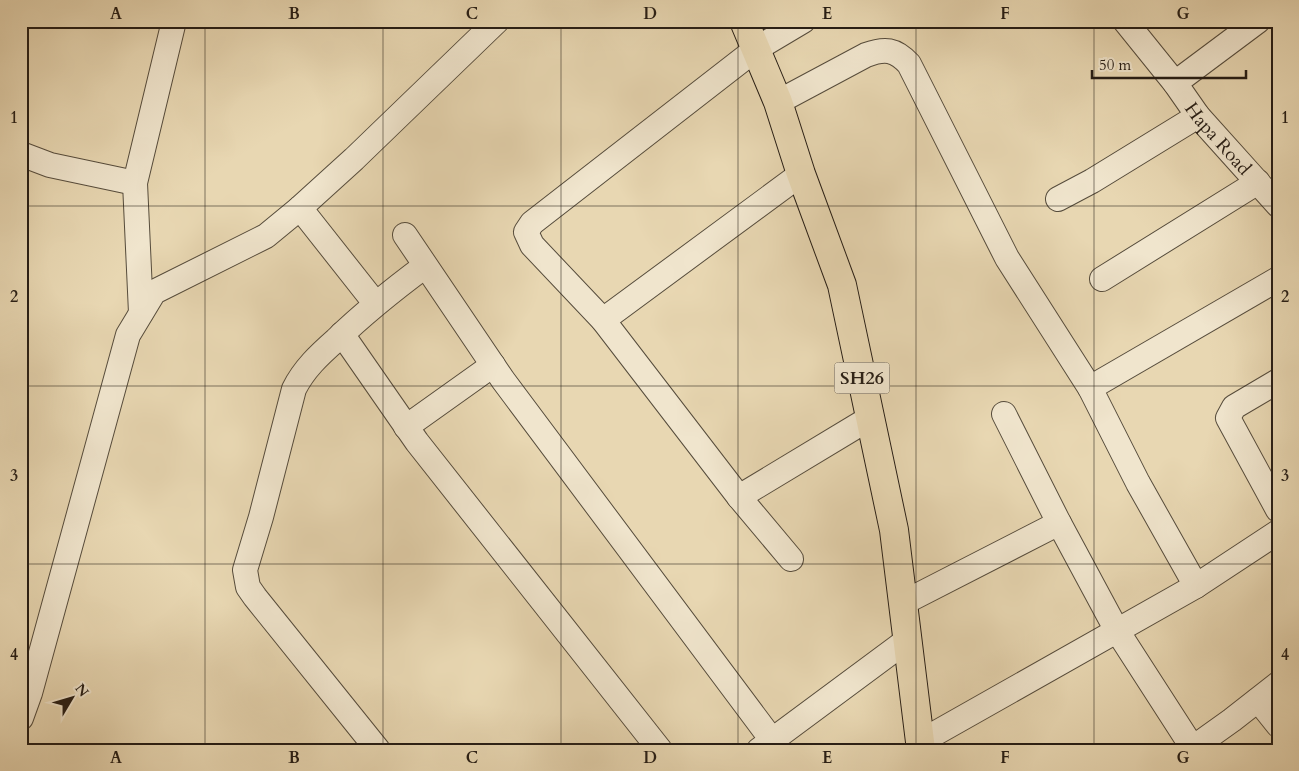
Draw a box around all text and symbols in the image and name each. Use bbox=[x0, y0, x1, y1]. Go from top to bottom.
text: A bbox=[110, 3, 122, 25]
text: B bbox=[288, 3, 300, 25]
text: C bbox=[466, 3, 478, 25]
text: D bbox=[643, 3, 657, 25]
text: E bbox=[822, 3, 832, 25]
text: F bbox=[1000, 3, 1010, 25]
text: G bbox=[1176, 3, 1190, 25]
scale bar bbox=[1092, 48, 1245, 80]
text: 50 m bbox=[1099, 55, 1131, 75]
street label: Hapa Road bbox=[1178, 97, 1257, 181]
text: 1 bbox=[10, 107, 18, 129]
text: 1 bbox=[1281, 107, 1289, 129]
text: 2 bbox=[10, 286, 18, 308]
text: 2 bbox=[1281, 286, 1289, 308]
road number: SH26 bbox=[834, 362, 890, 393]
text: 3 bbox=[10, 465, 18, 487]
text: 3 bbox=[1281, 465, 1289, 487]
text: 4 bbox=[10, 644, 18, 666]
text: 4 bbox=[1281, 644, 1289, 666]
north arrow bbox=[48, 674, 98, 724]
text: N bbox=[71, 680, 93, 701]
text: A bbox=[110, 747, 122, 769]
text: B bbox=[288, 747, 300, 769]
text: C bbox=[466, 747, 478, 769]
text: D bbox=[643, 747, 657, 769]
text: E bbox=[822, 747, 832, 769]
text: F bbox=[1000, 747, 1010, 769]
text: G bbox=[1176, 747, 1190, 769]

